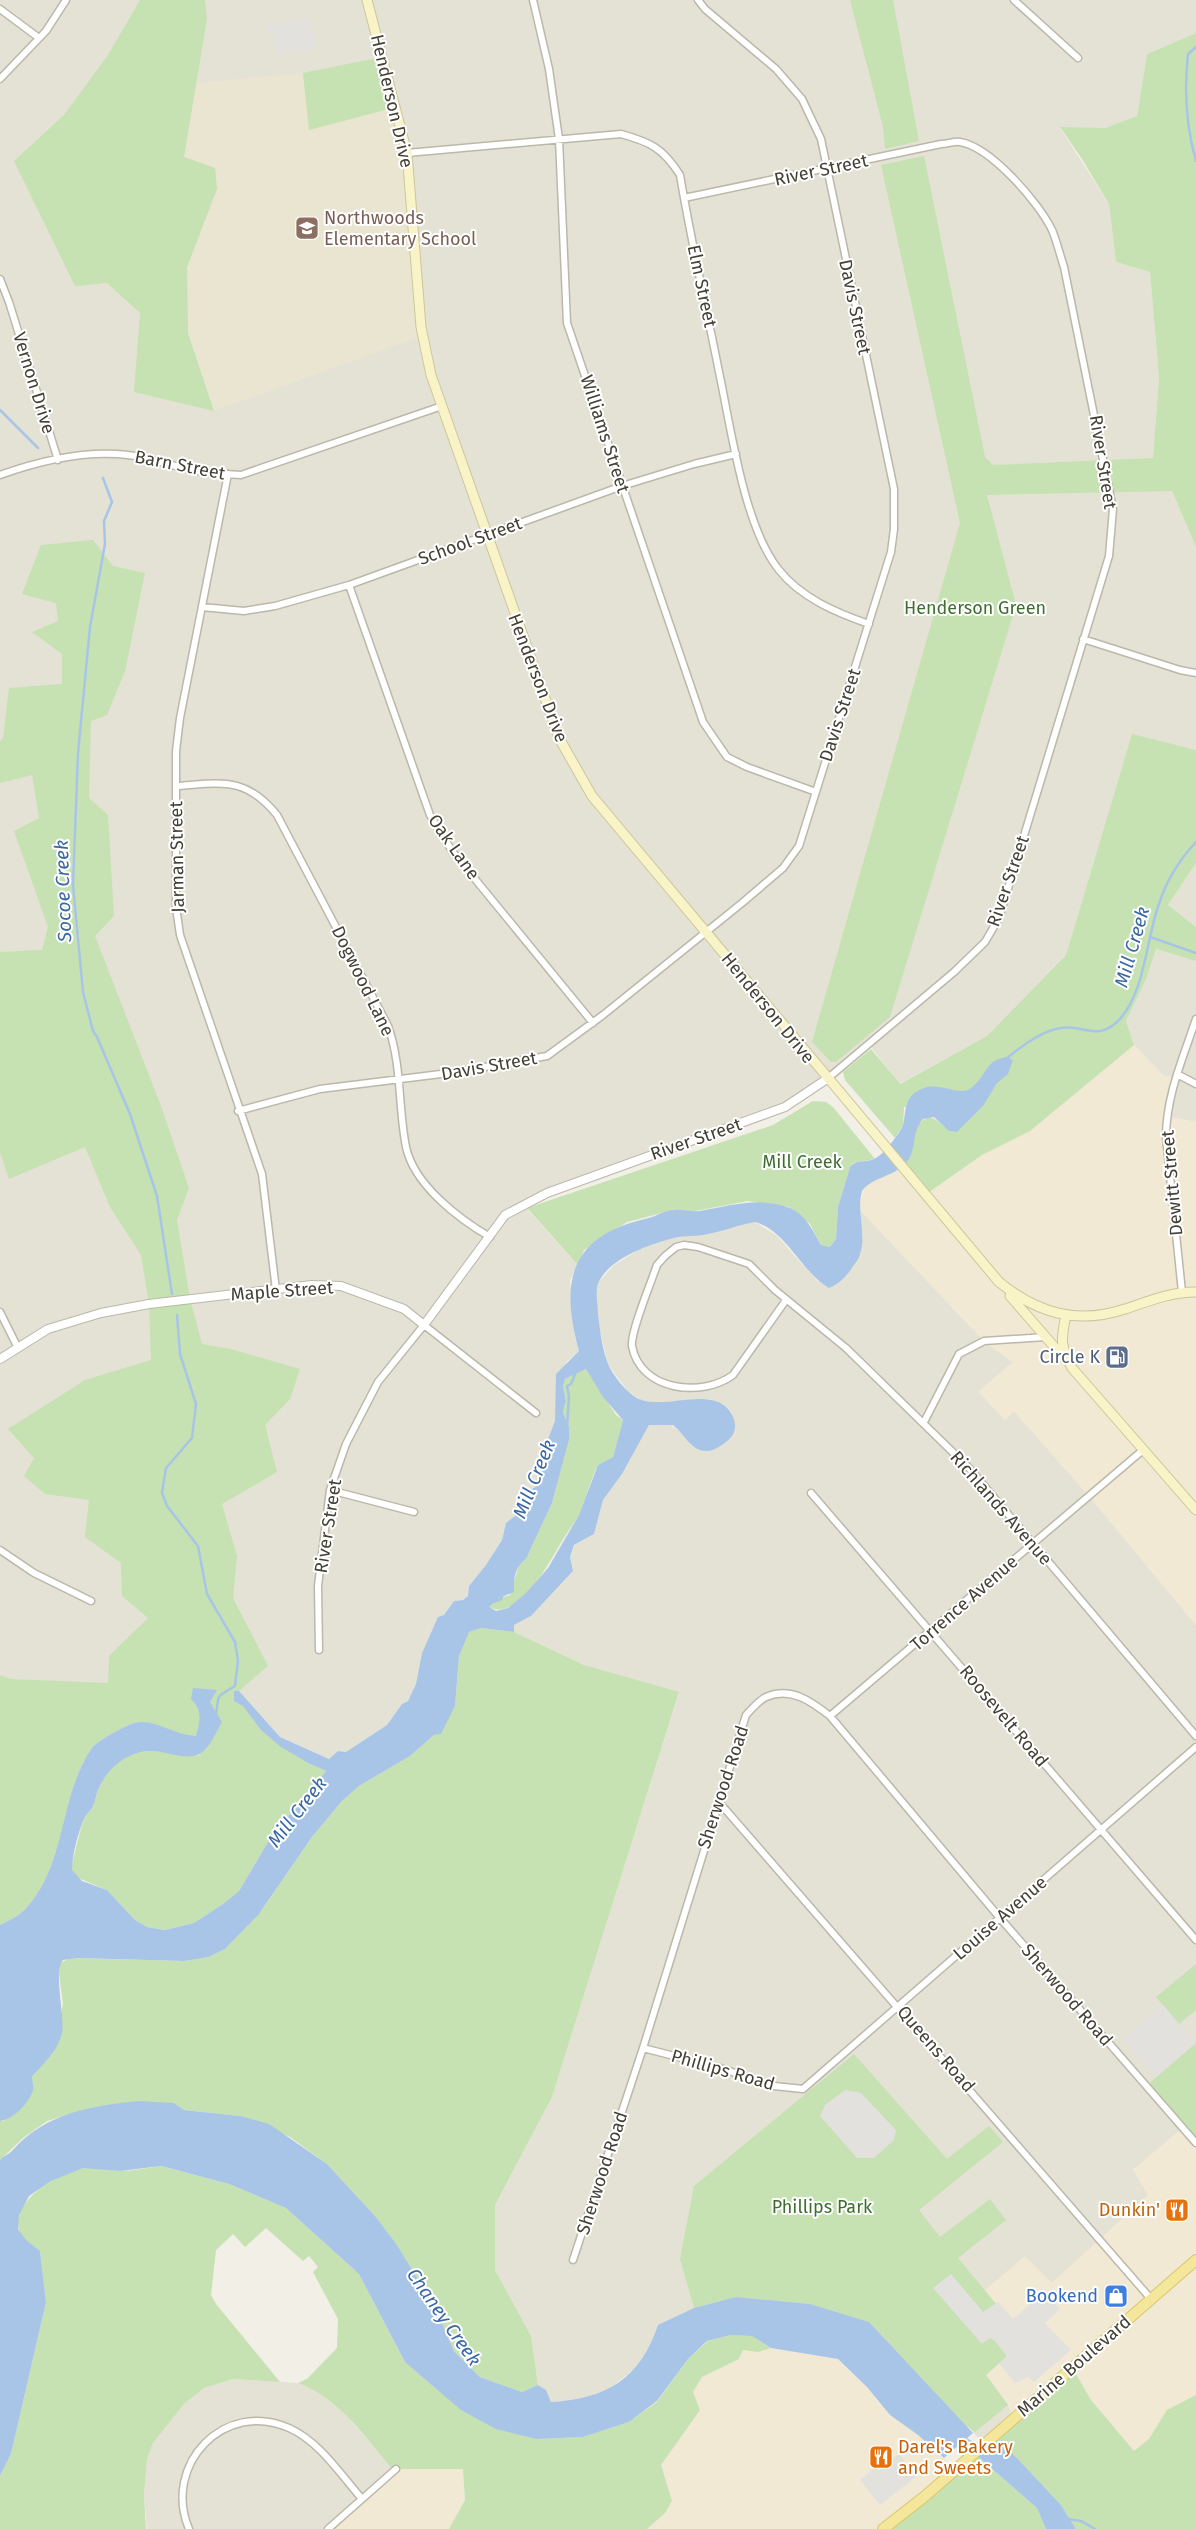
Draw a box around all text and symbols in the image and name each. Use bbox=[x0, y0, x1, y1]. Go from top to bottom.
street label: Henderson Drive bbox=[366, 32, 418, 170]
street label: River Street bbox=[772, 149, 870, 191]
place label: Northwoods Elementary School bbox=[324, 207, 476, 250]
school or university icon: Northwoods Elementary School bbox=[294, 215, 320, 241]
street label: Elm Street bbox=[683, 243, 722, 330]
street label: Davis Street bbox=[834, 257, 876, 357]
street label: Vernon Drive bbox=[8, 330, 60, 436]
street label: Williams Street bbox=[576, 372, 635, 496]
street label: River Street bbox=[1085, 413, 1121, 511]
street label: Barn Street bbox=[133, 445, 228, 485]
street label: School Street bbox=[415, 512, 525, 570]
park label: Henderson Green bbox=[904, 597, 1046, 619]
street label: Henderson Drive bbox=[503, 610, 573, 746]
street label: Davis Street bbox=[815, 665, 866, 764]
street label: Jarman Street bbox=[165, 801, 189, 913]
street label: Oak Lane bbox=[423, 810, 485, 884]
street label: River Street bbox=[982, 832, 1034, 930]
water label: Socoe Creek bbox=[50, 839, 76, 944]
water label: Mill Creek bbox=[1110, 904, 1154, 990]
street label: Dogwood Lane bbox=[327, 922, 399, 1040]
street label: Henderson Drive bbox=[717, 948, 819, 1068]
street label: Davis Street bbox=[439, 1047, 539, 1085]
street label: River Street bbox=[647, 1113, 745, 1165]
street label: Dewitt Street bbox=[1156, 1129, 1188, 1237]
park label: Mill Creek bbox=[762, 1151, 843, 1173]
street label: Maple Street bbox=[230, 1276, 335, 1306]
fuel station icon: Circle K bbox=[1104, 1344, 1130, 1370]
place label: Circle K bbox=[1039, 1346, 1100, 1368]
water label: Mill Creek bbox=[508, 1436, 560, 1522]
street label: Richlands Avenue bbox=[945, 1446, 1057, 1570]
street label: River Street bbox=[310, 1477, 346, 1575]
street label: Torrence Avenue bbox=[906, 1550, 1022, 1656]
street label: Roosevelt Road bbox=[955, 1661, 1053, 1771]
street label: Sherwood Road bbox=[693, 1723, 753, 1851]
water label: Mill Creek bbox=[262, 1772, 332, 1852]
street label: Louise Avenue bbox=[949, 1871, 1051, 1965]
street label: Sherwood Road bbox=[1017, 1939, 1117, 2051]
street label: Queens Road bbox=[892, 2001, 980, 2097]
street label: Phillips Road bbox=[669, 2045, 777, 2095]
street label: Sherwood Road bbox=[572, 2109, 632, 2237]
park label: Phillips Park bbox=[772, 2196, 873, 2218]
restaurant icon: Dunkin' bbox=[1164, 2197, 1190, 2223]
place label: Dunkin' bbox=[1099, 2199, 1160, 2221]
water label: Chaney Creek bbox=[402, 2264, 486, 2370]
shop icon: Bookend bbox=[1103, 2283, 1129, 2309]
place label: Bookend bbox=[1026, 2285, 1098, 2307]
street label: Marine Boulevard bbox=[1013, 2311, 1135, 2421]
place label: Darel's Bakery and Sweets bbox=[898, 2436, 1013, 2479]
restaurant icon: Darel's Bakery and Sweets bbox=[868, 2444, 894, 2470]

